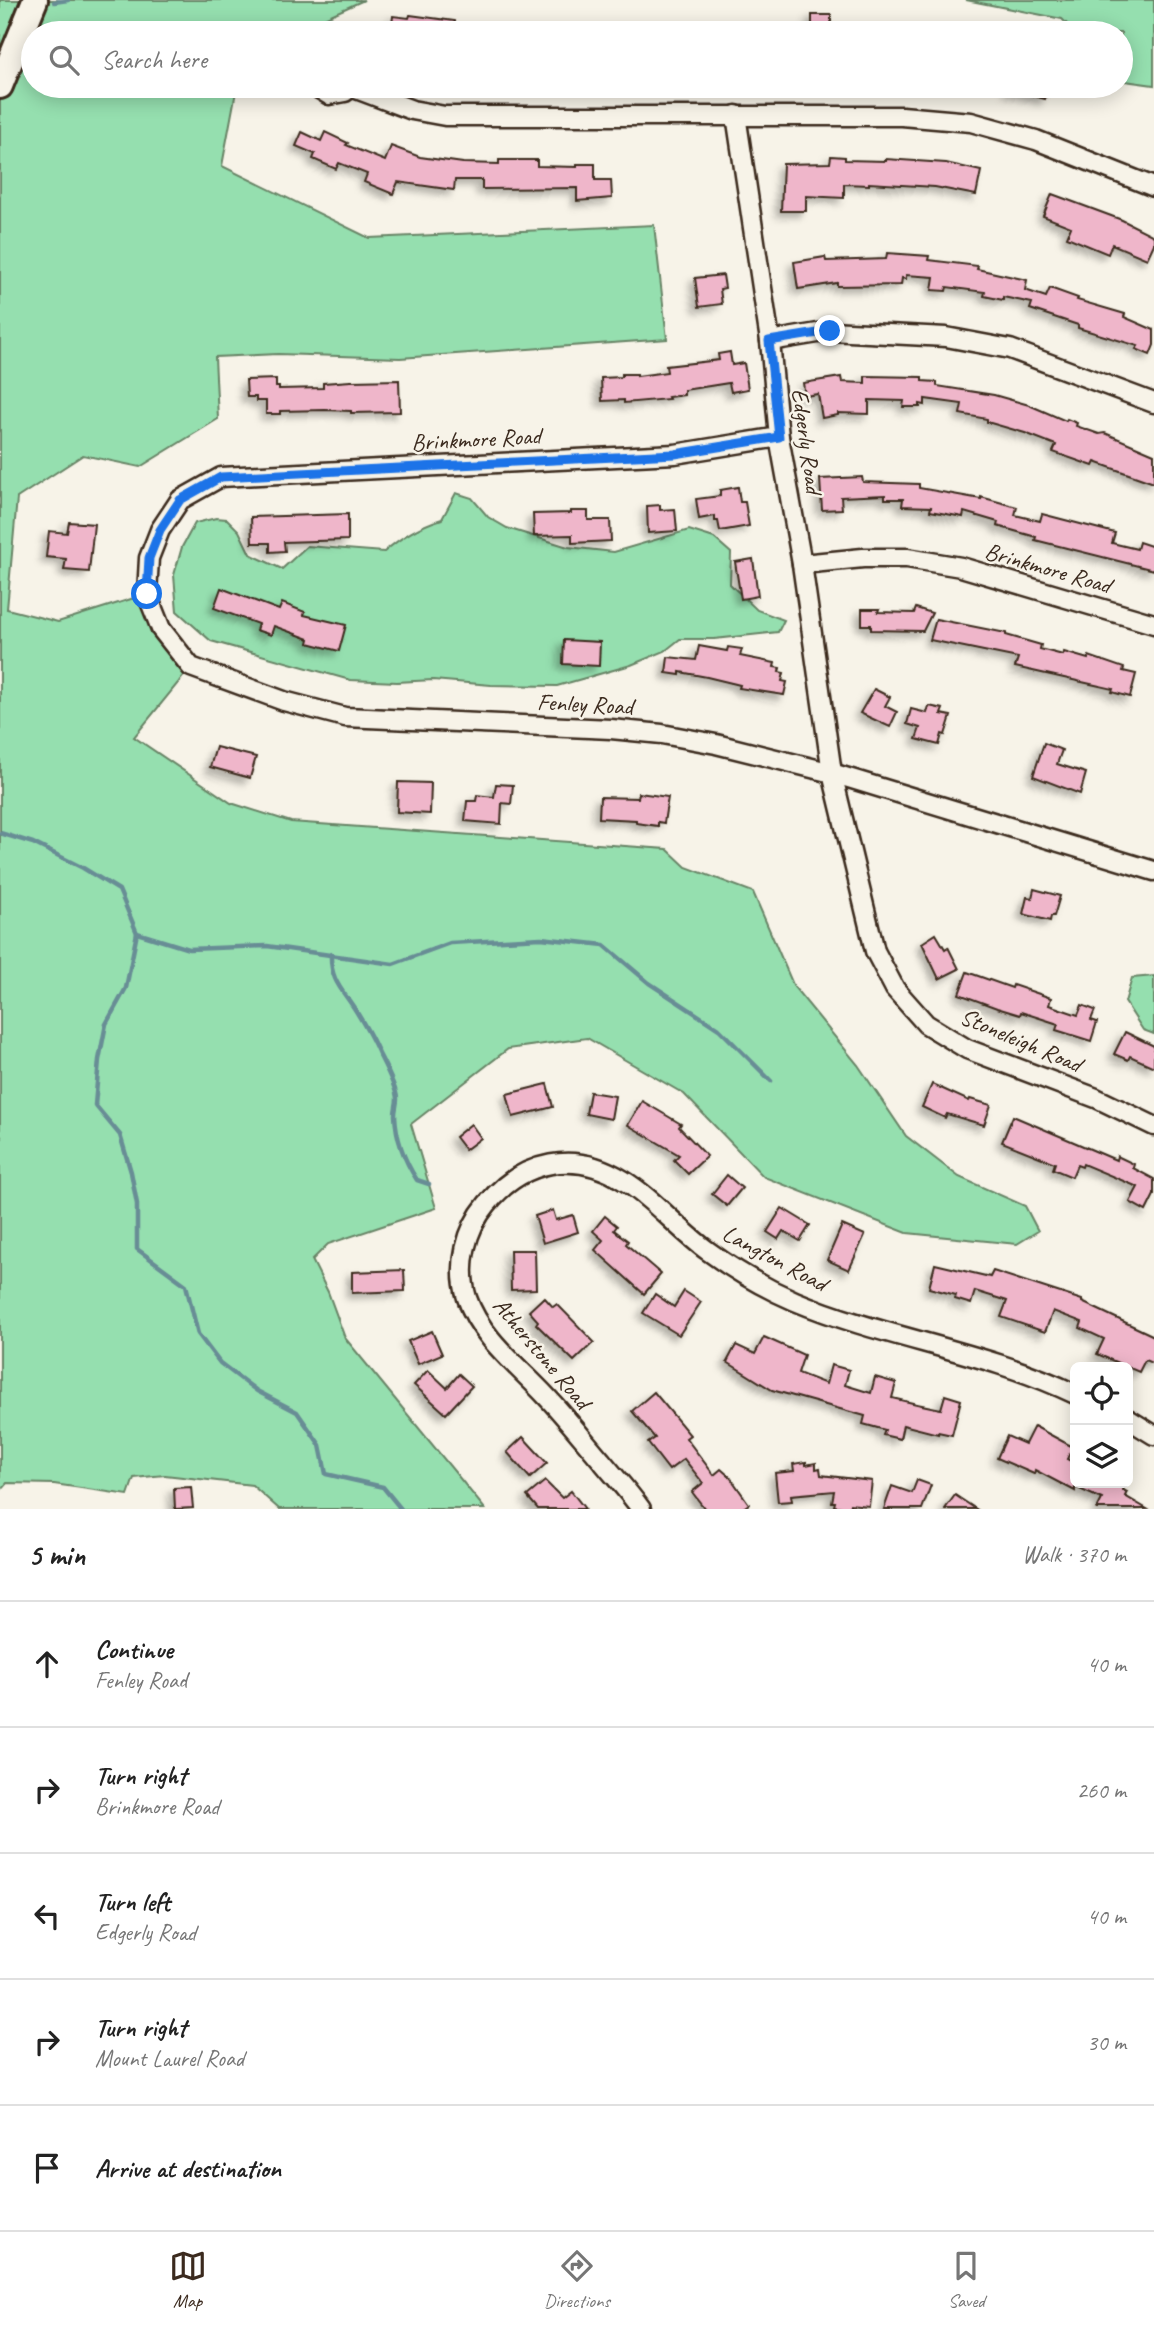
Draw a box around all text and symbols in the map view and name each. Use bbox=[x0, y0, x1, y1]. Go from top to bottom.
search box bbox=[21, 21, 1133, 98]
icon: search bbox=[45, 41, 83, 79]
text: Search here bbox=[101, 43, 207, 76]
route end bbox=[814, 315, 845, 346]
street label: Edgerly Road bbox=[785, 387, 830, 499]
street label: Brinkmore Road bbox=[410, 420, 545, 457]
street label: Brinkmore Road bbox=[982, 536, 1118, 601]
route start bbox=[131, 578, 162, 609]
street label: Fenley Road bbox=[536, 687, 637, 722]
street label: Stoneleigh Road bbox=[956, 1001, 1090, 1080]
street label: Langton Road bbox=[718, 1218, 836, 1300]
street label: Atherstone Road bbox=[487, 1291, 600, 1418]
map controls bbox=[1070, 1362, 1133, 1488]
button: locate bbox=[1070, 1362, 1133, 1425]
button: layers bbox=[1070, 1425, 1133, 1488]
text: 5 min bbox=[28, 1536, 85, 1574]
text: Walk · 370 m bbox=[1022, 1540, 1126, 1569]
text: Continue bbox=[95, 1633, 173, 1666]
icon: ahead bbox=[28, 1645, 66, 1683]
text: 40 m bbox=[1087, 1650, 1126, 1679]
text: Fenley Road bbox=[95, 1666, 187, 1695]
text: Turn right bbox=[95, 1759, 186, 1792]
icon: right bbox=[28, 1771, 66, 1809]
text: 260 m bbox=[1077, 1776, 1126, 1805]
text: Brinkmore Road bbox=[95, 1792, 219, 1821]
text: Turn left bbox=[95, 1885, 170, 1918]
icon: left bbox=[28, 1897, 66, 1935]
text: 40 m bbox=[1087, 1902, 1126, 1931]
text: Edgerly Road bbox=[95, 1918, 196, 1947]
text: Turn right bbox=[95, 2011, 186, 2044]
icon: right bbox=[28, 2023, 66, 2061]
text: 30 m bbox=[1087, 2028, 1126, 2057]
text: Mount Laurel Road bbox=[95, 2044, 244, 2073]
icon: arrive bbox=[28, 2149, 66, 2187]
text: Arrive at destination bbox=[95, 2152, 281, 2185]
tab: Map bbox=[169, 2247, 207, 2313]
tab: Directions bbox=[544, 2247, 610, 2313]
tab: Saved bbox=[947, 2247, 985, 2313]

